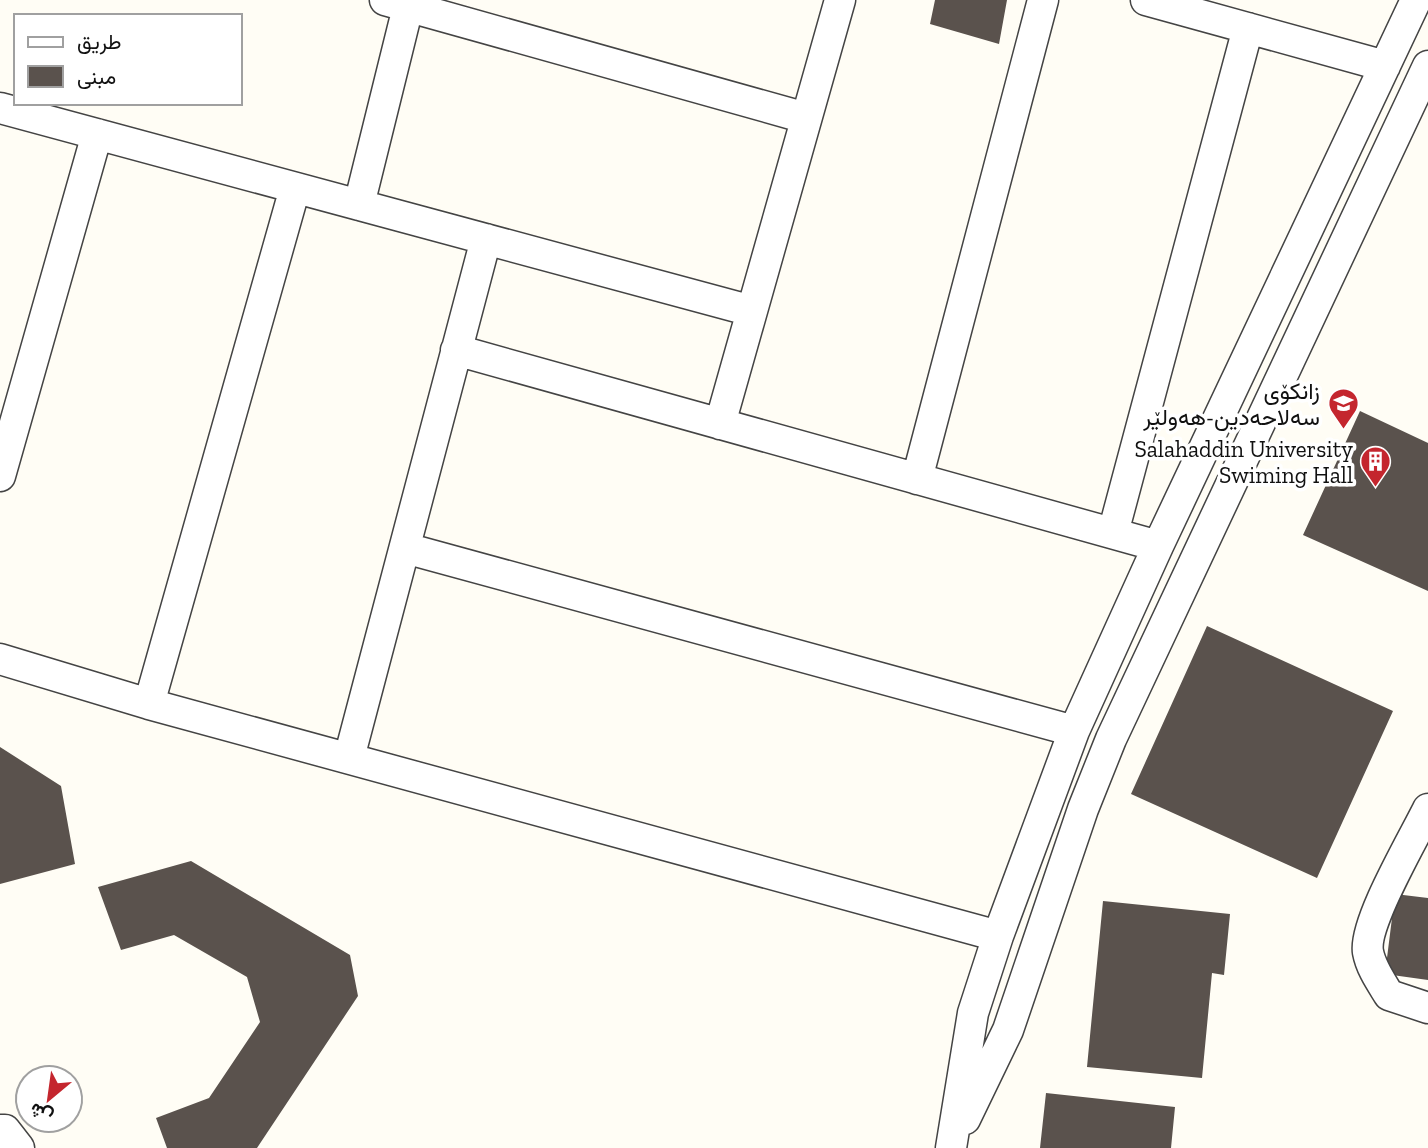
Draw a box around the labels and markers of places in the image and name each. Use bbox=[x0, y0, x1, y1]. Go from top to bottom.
place label: زانکۆی سەلاحەدین-هەولێر bbox=[1142, 377, 1320, 432]
school or university icon: زانکۆی سەلاحەدین-هەولێر bbox=[1326, 387, 1360, 431]
place label: Salahaddin University Swiming Hall bbox=[1134, 435, 1353, 489]
building icon: Salahaddin University Swiming Hall bbox=[1359, 445, 1393, 489]

